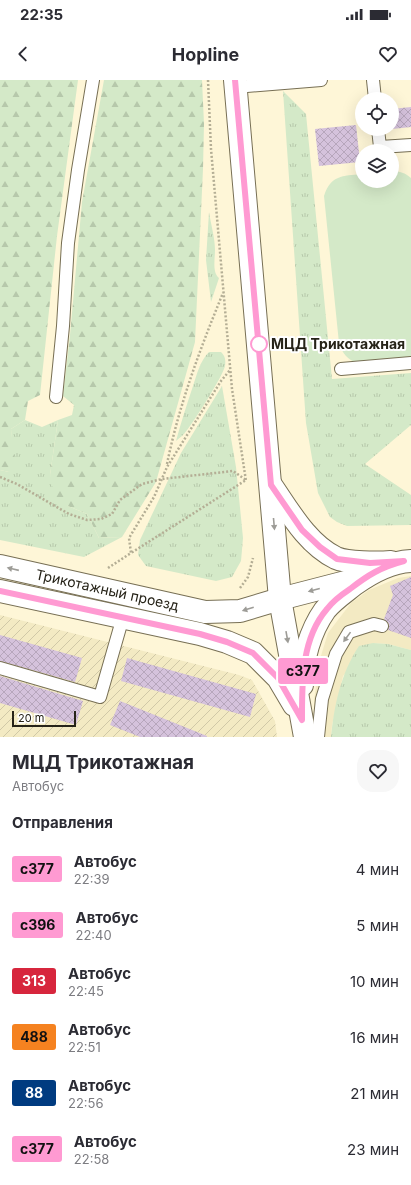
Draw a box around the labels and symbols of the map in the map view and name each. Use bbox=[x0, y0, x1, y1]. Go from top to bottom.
marker: МЦД Трикотажная bbox=[250, 335, 268, 353]
place label: МЦД Трикотажная bbox=[271, 335, 405, 352]
one-way arrow bbox=[271, 518, 278, 530]
street label: Трикотажный проезд bbox=[34, 565, 181, 614]
one-way arrow bbox=[7, 566, 19, 572]
one-way arrow bbox=[308, 588, 320, 594]
one-way arrow bbox=[242, 606, 254, 612]
one-way arrow bbox=[284, 631, 290, 644]
one-way arrow bbox=[343, 631, 351, 642]
line badge: с377 bbox=[275, 658, 331, 684]
scale bar bbox=[12, 709, 76, 728]

